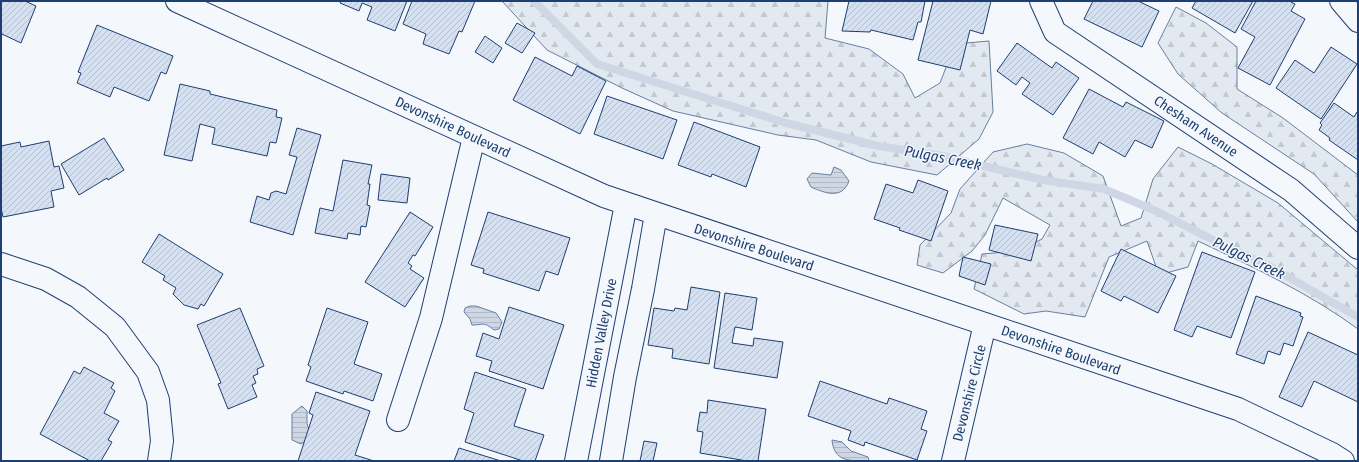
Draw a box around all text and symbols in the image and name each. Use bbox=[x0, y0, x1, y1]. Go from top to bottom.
street label: Chesham Avenue bbox=[1151, 92, 1241, 161]
street label: Devonshire Boulevard bbox=[392, 93, 513, 162]
water label: Pulgas Creek bbox=[903, 142, 984, 174]
street label: Devonshire Boulevard bbox=[692, 220, 816, 275]
water label: Pulgas Creek bbox=[1210, 233, 1289, 283]
street label: Hidden Valley Drive bbox=[583, 277, 620, 389]
street label: Devonshire Boulevard bbox=[999, 322, 1123, 379]
street label: Devonshire Circle bbox=[949, 343, 990, 443]

